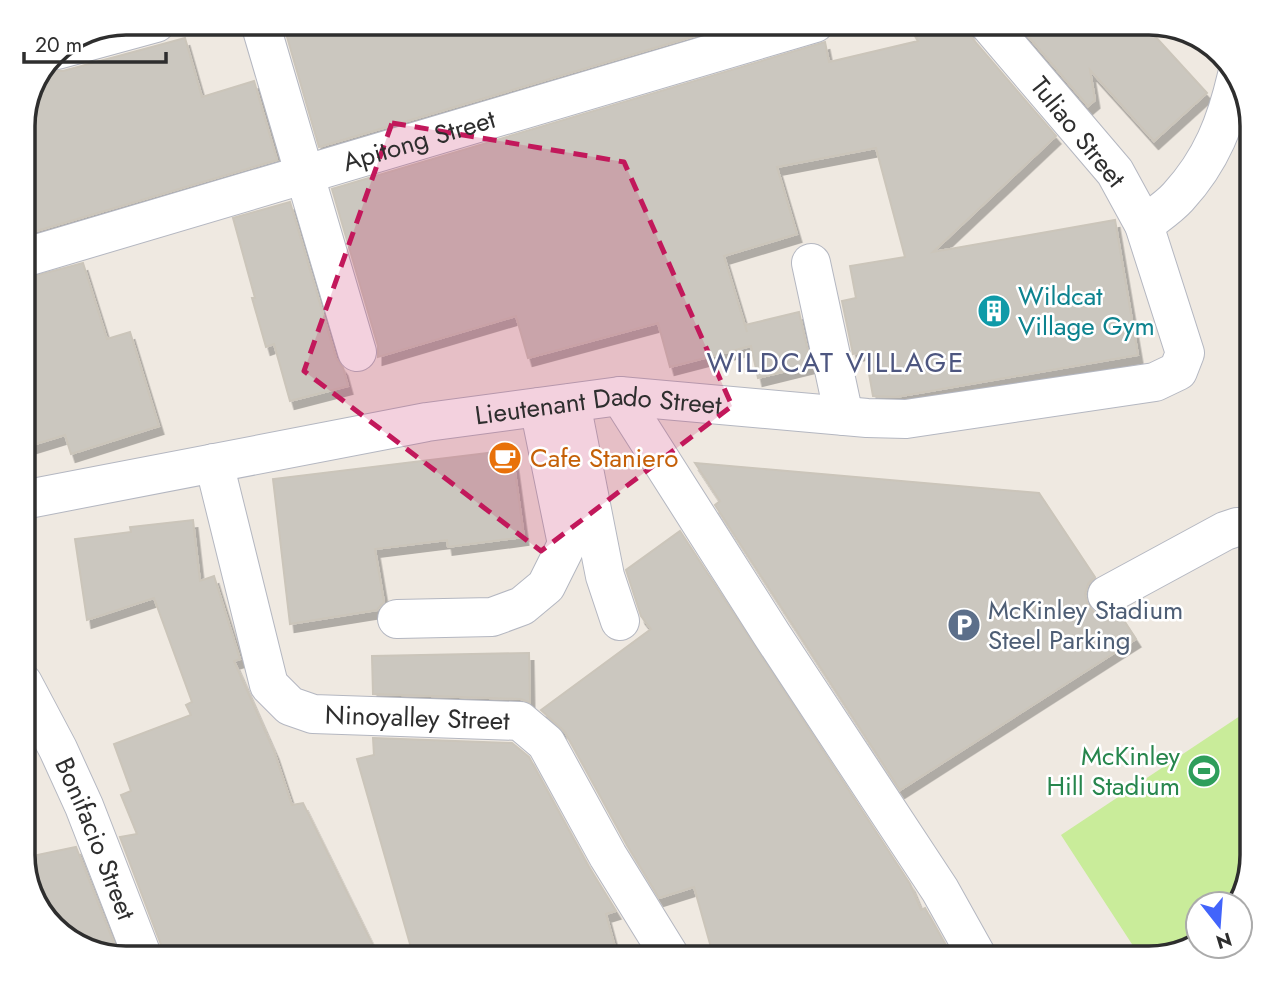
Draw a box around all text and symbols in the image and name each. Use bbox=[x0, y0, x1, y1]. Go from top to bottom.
scale bar bbox=[24, 21, 166, 65]
text: 20 m bbox=[35, 30, 82, 60]
street label: Tuliao Street bbox=[1021, 68, 1135, 196]
street label: Apitong Street bbox=[338, 100, 501, 181]
place label: Wildcat Village Gym bbox=[1018, 277, 1155, 345]
building icon: Wildcat Village Gym bbox=[975, 292, 1013, 330]
district label: WILDCAT VILLAGE bbox=[706, 342, 966, 383]
street label: Lieutenant Dado Street bbox=[472, 377, 724, 434]
cafe icon: Cafe Staniero bbox=[486, 439, 524, 477]
place label: Cafe Staniero bbox=[530, 439, 678, 477]
place label: McKinley Stadium Steel Parking bbox=[988, 591, 1183, 659]
parking icon: McKinley Stadium Steel Parking bbox=[945, 606, 983, 644]
street label: Ninoyalley Street bbox=[324, 695, 511, 740]
place label: McKinley Hill Stadium bbox=[1046, 737, 1181, 805]
street label: Bonifacio Street bbox=[45, 751, 146, 926]
sports icon: McKinley Hill Stadium bbox=[1185, 752, 1223, 790]
north arrow bbox=[1184, 890, 1254, 960]
text: N bbox=[1213, 926, 1235, 956]

